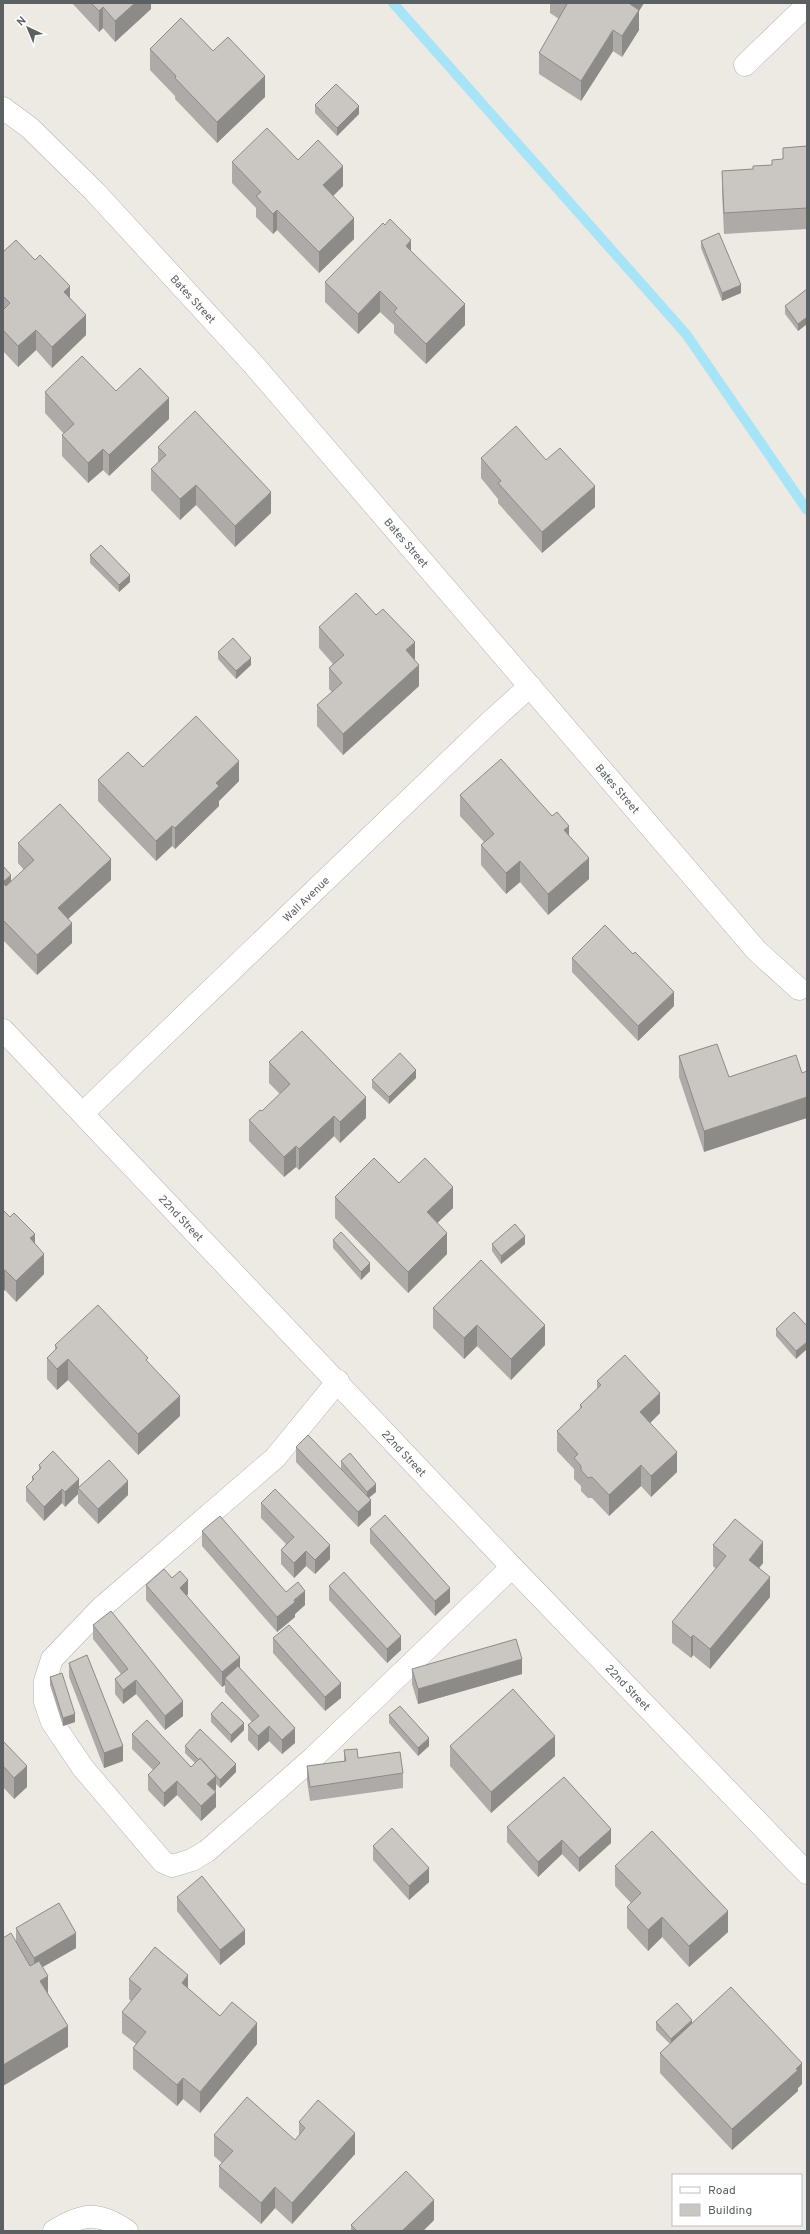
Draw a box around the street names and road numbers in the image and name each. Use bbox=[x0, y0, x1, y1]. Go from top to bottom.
street label: Bates Street bbox=[167, 272, 218, 327]
street label: Bates Street bbox=[381, 516, 431, 571]
street label: Bates Street bbox=[592, 762, 642, 817]
street label: Wall Avenue bbox=[280, 874, 333, 925]
street label: 22nd Street bbox=[155, 1192, 206, 1245]
street label: 22nd Street bbox=[378, 1428, 429, 1480]
street label: 22nd Street bbox=[602, 1662, 653, 1714]

